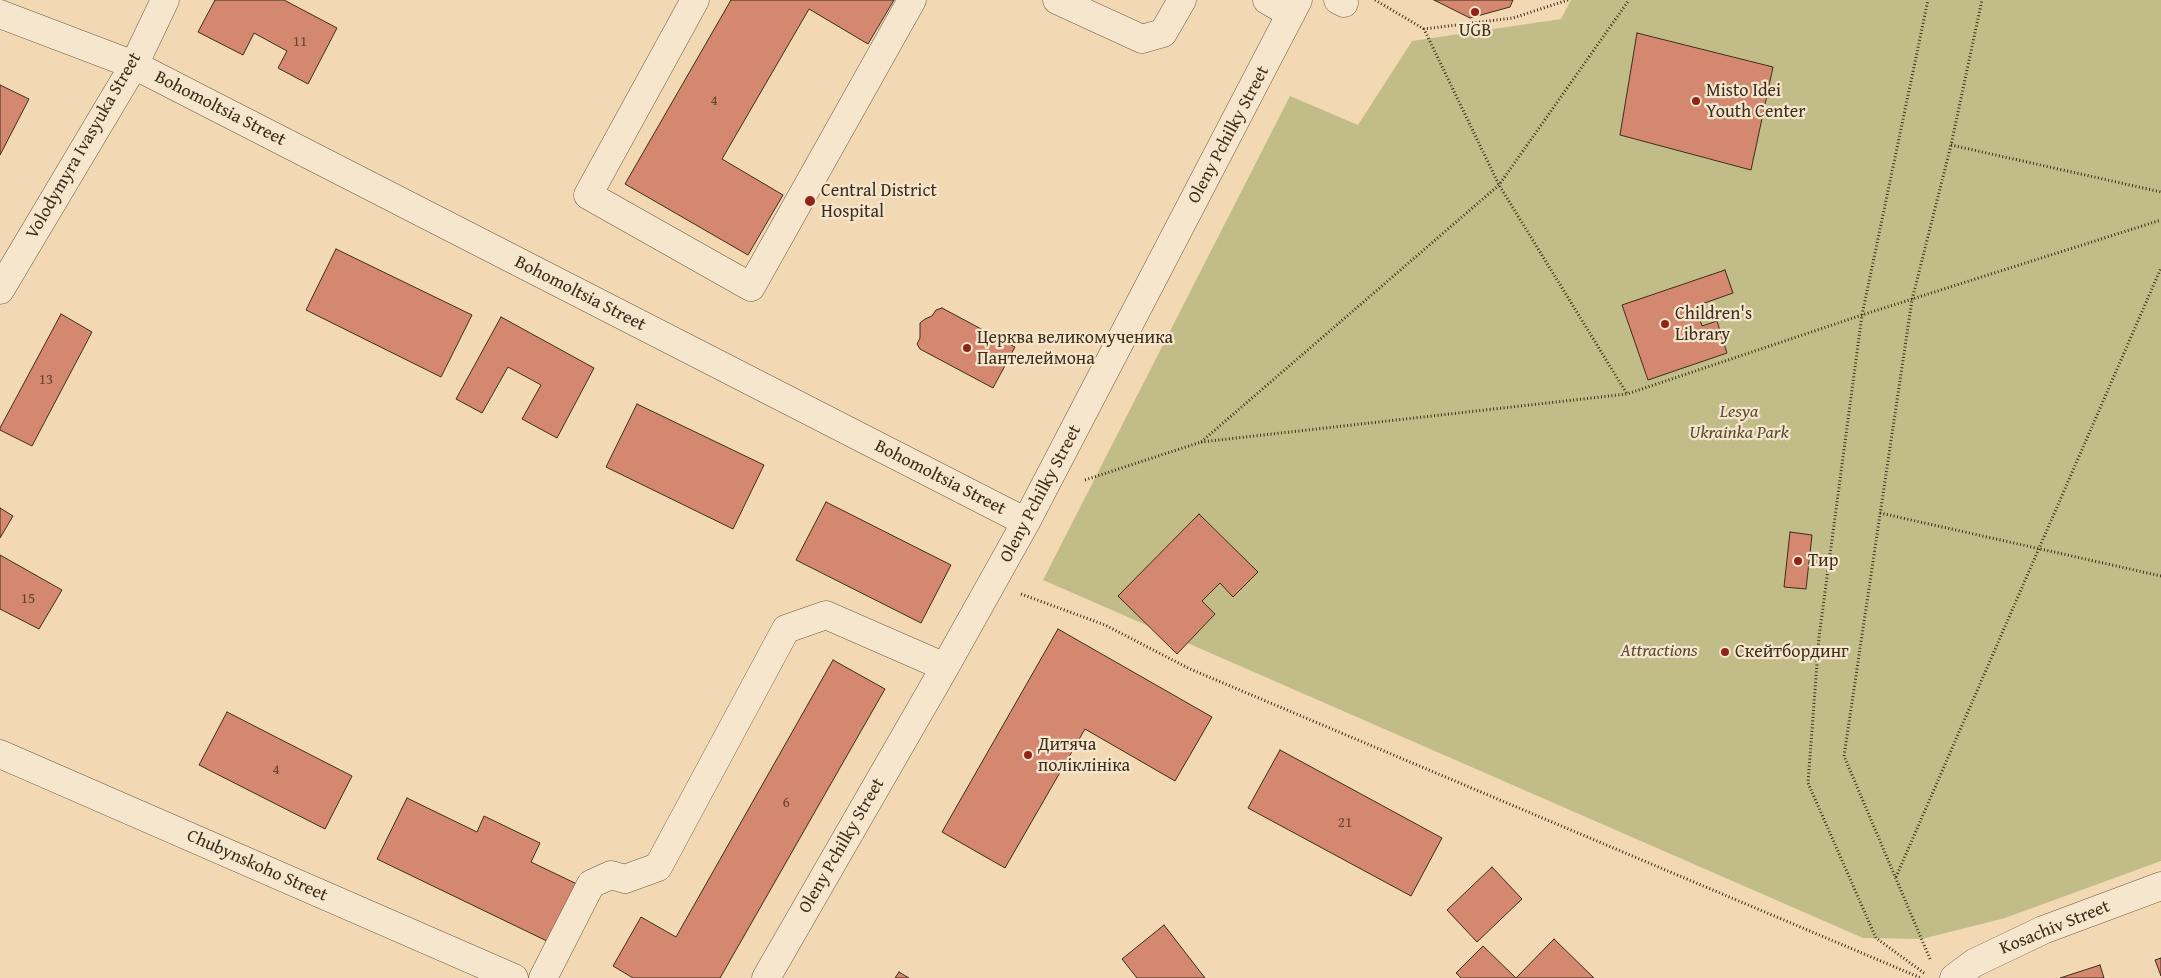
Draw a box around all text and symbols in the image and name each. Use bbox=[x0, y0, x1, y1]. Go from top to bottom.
marker: UGB bbox=[1469, 6, 1481, 18]
place label: UGB bbox=[1459, 20, 1491, 42]
house number: 11 bbox=[293, 33, 307, 51]
street label: Volodymyra Ivasyuka Street bbox=[22, 49, 146, 243]
street label: Oleny Pchilky Street bbox=[1184, 63, 1274, 207]
street label: Bohomoltsia Street bbox=[151, 67, 289, 151]
place label: Misto Idei Youth Center bbox=[1706, 80, 1806, 122]
house number: 4 bbox=[710, 92, 718, 110]
marker: Misto Idei Youth Center bbox=[1690, 95, 1702, 107]
place label: Central District Hospital bbox=[821, 180, 937, 222]
marker: Central District Hospital bbox=[803, 194, 817, 208]
street label: Bohomoltsia Street bbox=[511, 252, 649, 336]
place label: Children's Library bbox=[1675, 303, 1752, 346]
marker: Children's Library bbox=[1659, 318, 1671, 330]
place label: Церква великомученика Пантелеймона bbox=[977, 327, 1173, 369]
marker: Церква великомученика Пантелеймона bbox=[961, 342, 973, 354]
house number: 13 bbox=[39, 371, 53, 389]
park label: Lesya Ukrainka Park bbox=[1689, 401, 1789, 444]
street label: Oleny Pchilky Street bbox=[996, 422, 1086, 566]
street label: Bohomoltsia Street bbox=[871, 436, 1009, 520]
place label: Тир bbox=[1808, 550, 1839, 572]
marker: Тир bbox=[1792, 555, 1804, 567]
house number: 15 bbox=[21, 590, 35, 608]
park label: Attractions bbox=[1621, 640, 1697, 662]
place label: Скейтбординг bbox=[1735, 641, 1849, 663]
marker: Скейтбординг bbox=[1719, 646, 1731, 658]
place label: Дитяча поліклініка bbox=[1038, 734, 1130, 776]
marker: Дитяча поліклініка bbox=[1022, 749, 1034, 761]
house number: 4 bbox=[272, 761, 280, 779]
street label: Oleny Pchilky Street bbox=[794, 774, 890, 918]
house number: 6 bbox=[782, 794, 790, 812]
house number: 21 bbox=[1338, 814, 1352, 832]
street label: Chubynskoho Street bbox=[183, 825, 331, 907]
street label: Kosachiv Street bbox=[1997, 896, 2113, 960]

